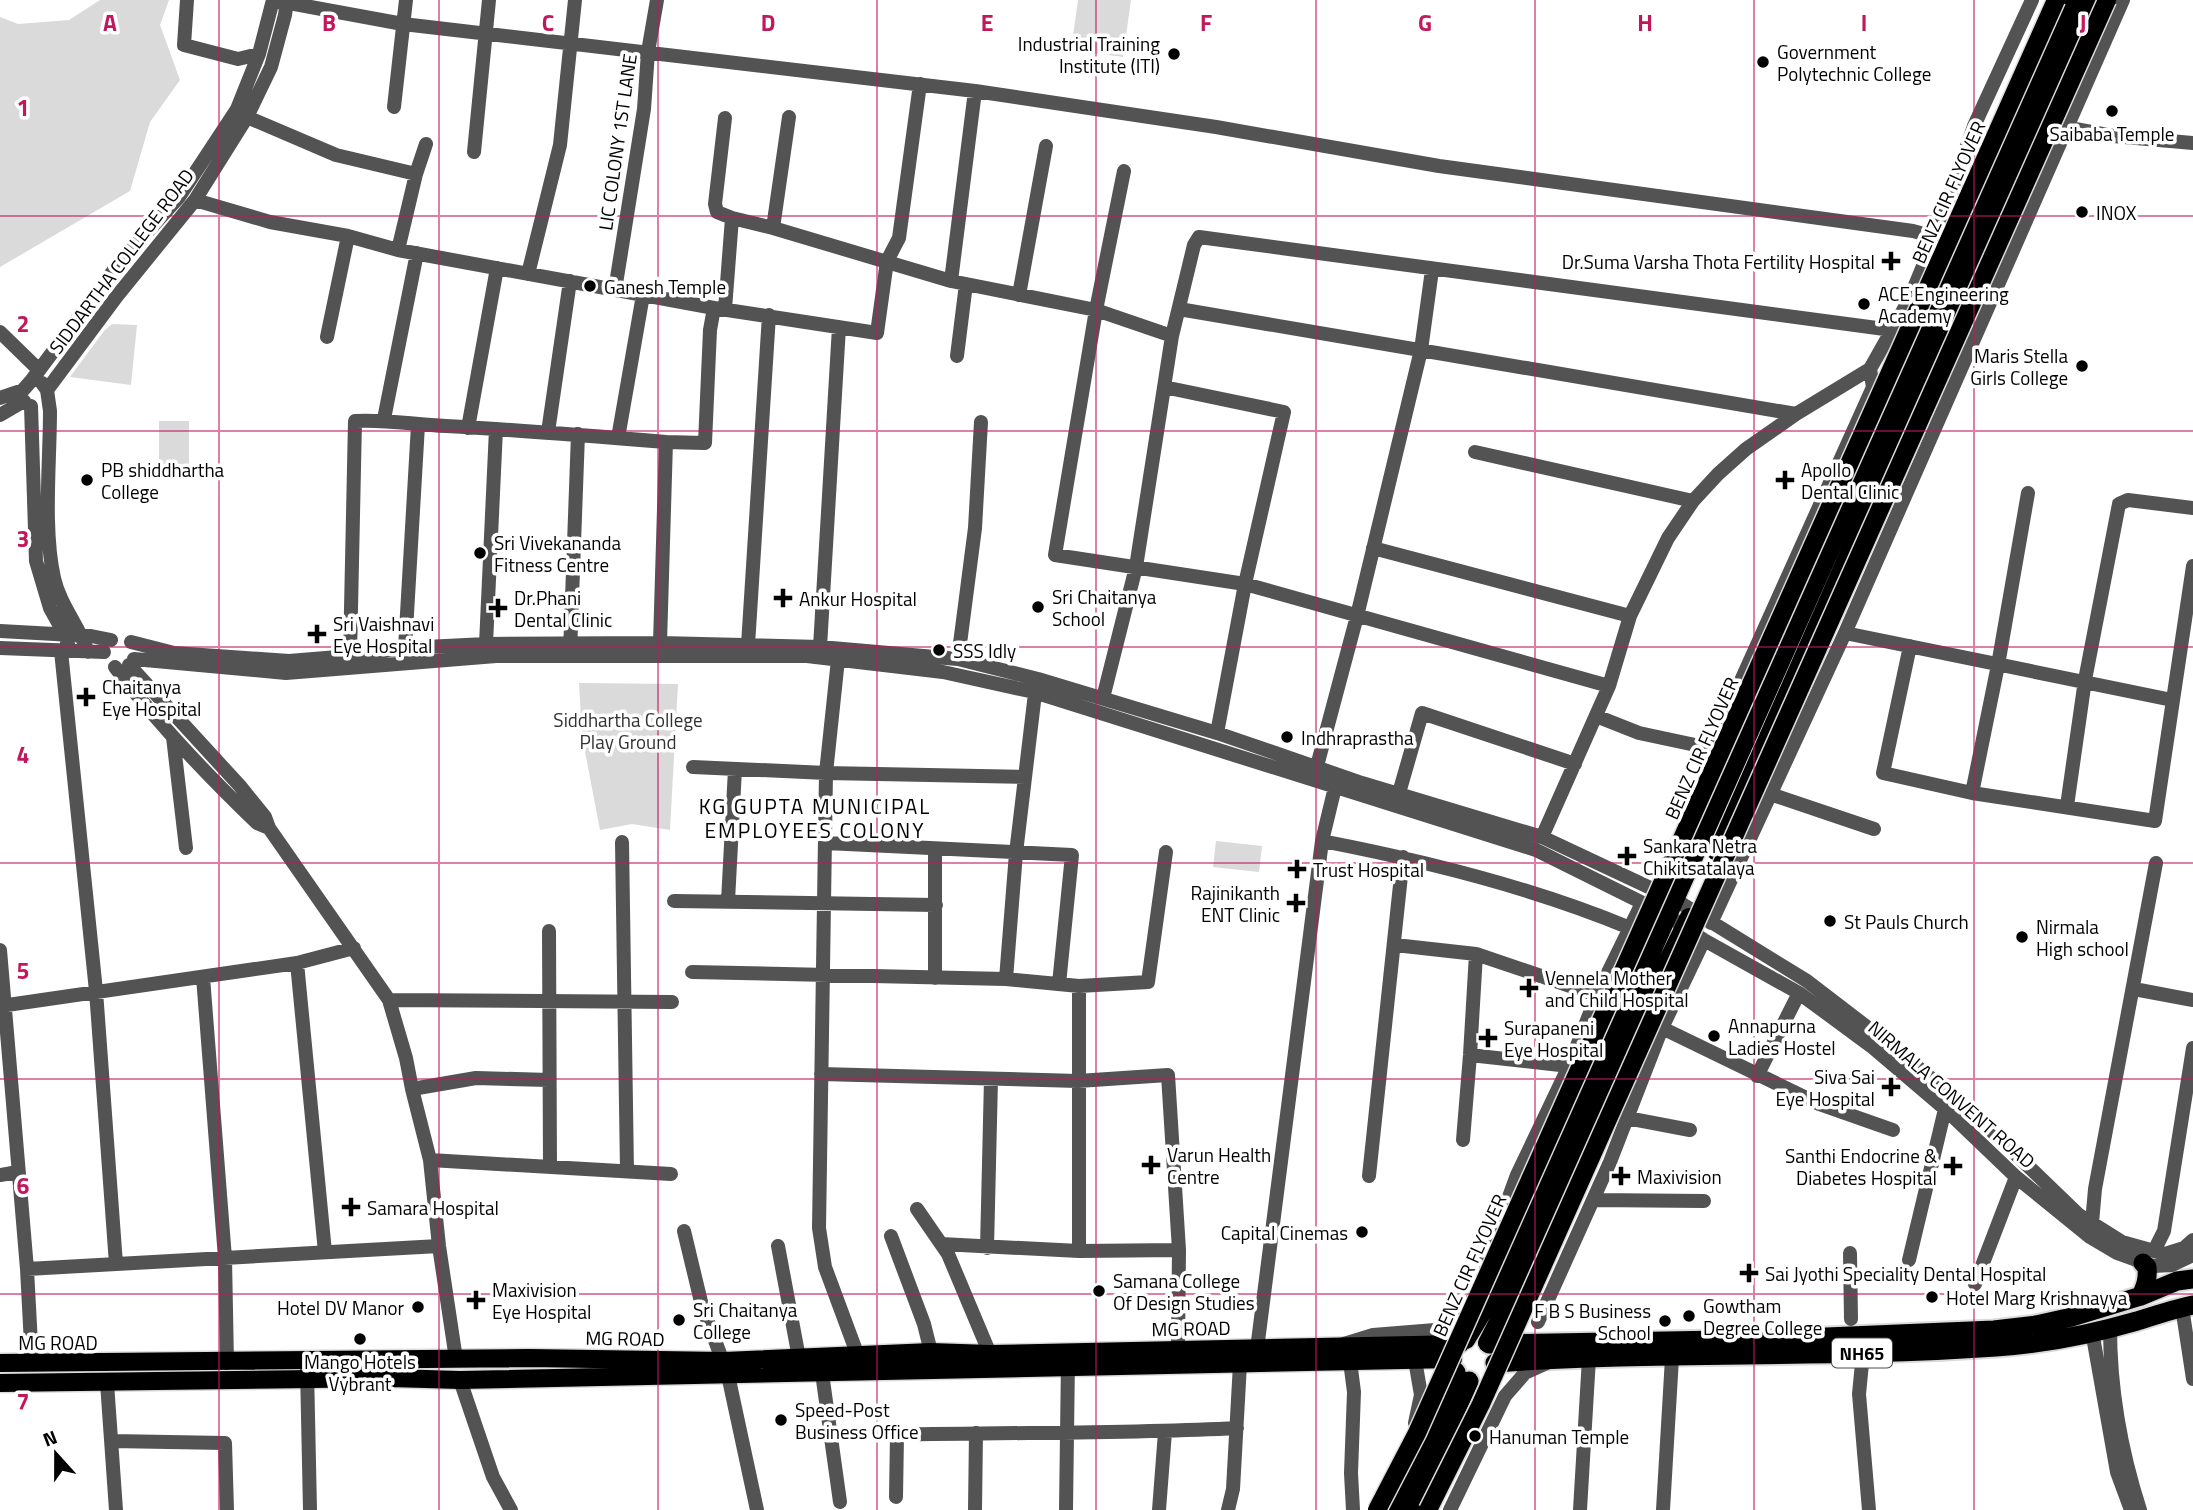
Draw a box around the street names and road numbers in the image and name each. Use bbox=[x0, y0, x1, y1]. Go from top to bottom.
street label: LIC COLONY 1ST LANE bbox=[590, 52, 644, 232]
street label: BENZ CIR FLYOVER bbox=[1904, 116, 1992, 268]
street label: SIDDARTHA COLLEGE ROAD bbox=[42, 162, 200, 360]
street label: BENZ CIR FLYOVER bbox=[1657, 672, 1745, 824]
street label: NIRMALA CONVENT ROAD bbox=[1862, 1013, 2042, 1175]
street label: BENZ CIR FLYOVER bbox=[1425, 1189, 1513, 1341]
street label: MG ROAD bbox=[1151, 1313, 1231, 1343]
street label: MG ROAD bbox=[585, 1323, 665, 1353]
street label: MG ROAD bbox=[18, 1328, 98, 1357]
road number: NH65 bbox=[1832, 1338, 1892, 1368]

